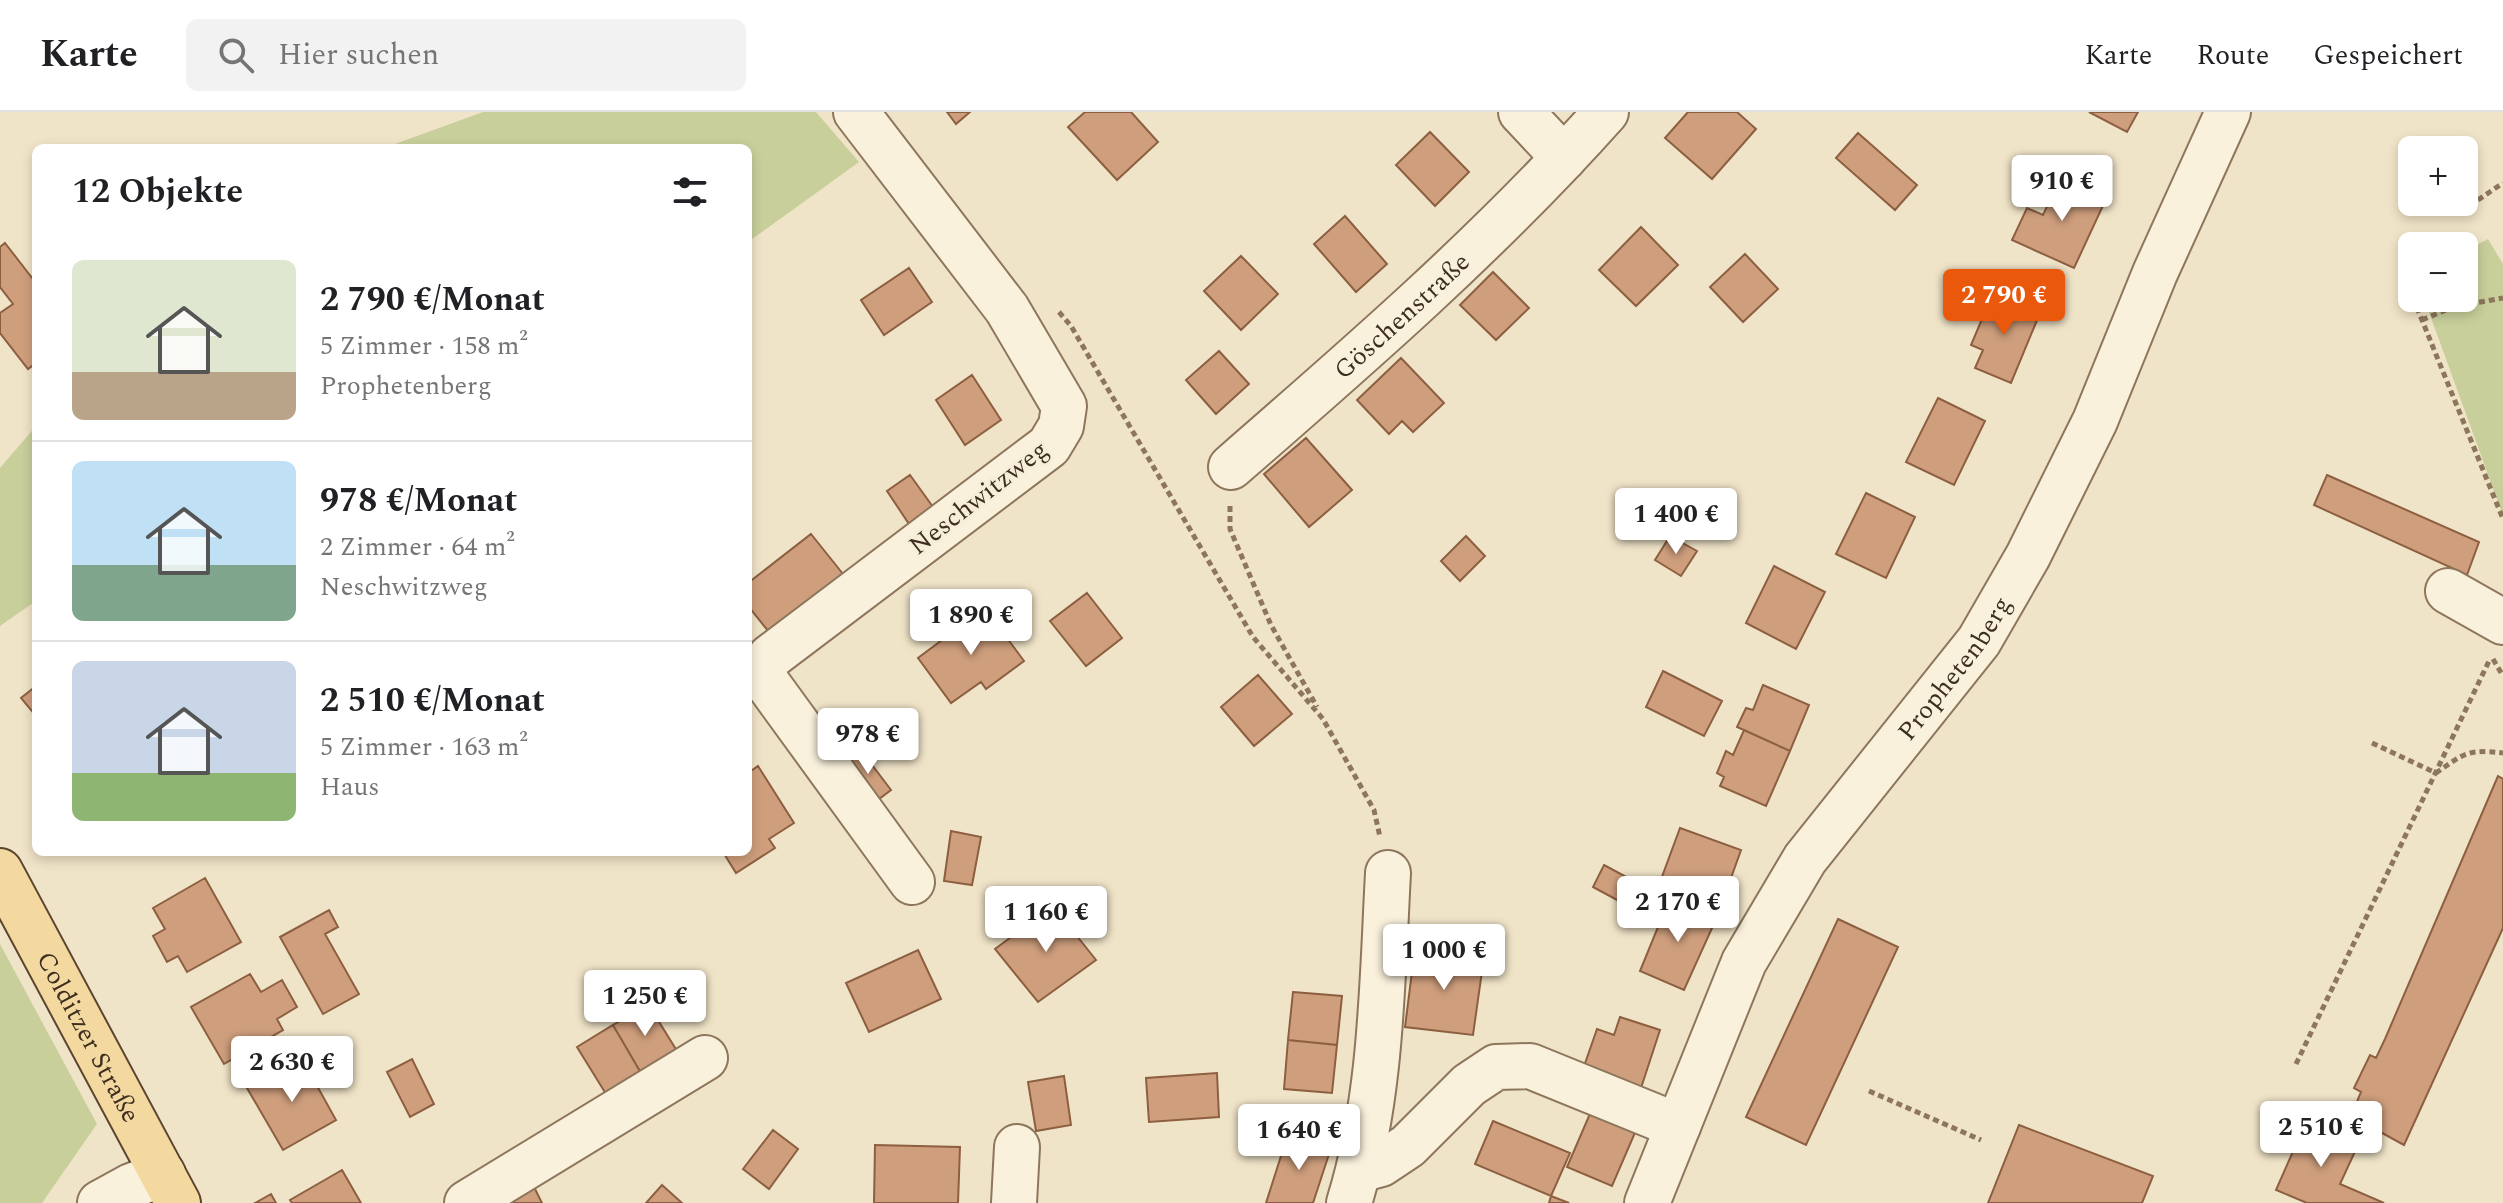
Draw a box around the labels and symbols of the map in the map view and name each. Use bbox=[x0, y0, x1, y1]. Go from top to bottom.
pin: 910 € bbox=[2006, 155, 2118, 223]
street label: Göschenstraße bbox=[1325, 243, 1479, 389]
pin: 2 790 € bbox=[1930, 269, 2078, 337]
street label: Neschwitzweg bbox=[900, 430, 1057, 565]
pin: 1 400 € bbox=[1602, 488, 1750, 556]
pin: 1 890 € bbox=[897, 589, 1045, 657]
street label: Prophetenberg bbox=[1888, 589, 2022, 750]
pin: 978 € bbox=[812, 708, 924, 776]
pin: 2 170 € bbox=[1604, 876, 1752, 944]
pin: 1 160 € bbox=[972, 886, 1120, 954]
pin: 1 000 € bbox=[1370, 924, 1518, 992]
street label: Colditzer Straße bbox=[26, 944, 150, 1130]
pin: 1 250 € bbox=[571, 970, 719, 1038]
pin: 2 630 € bbox=[218, 1036, 366, 1104]
pin: 2 510 € bbox=[2247, 1101, 2395, 1169]
pin: 1 640 € bbox=[1225, 1104, 1373, 1172]

